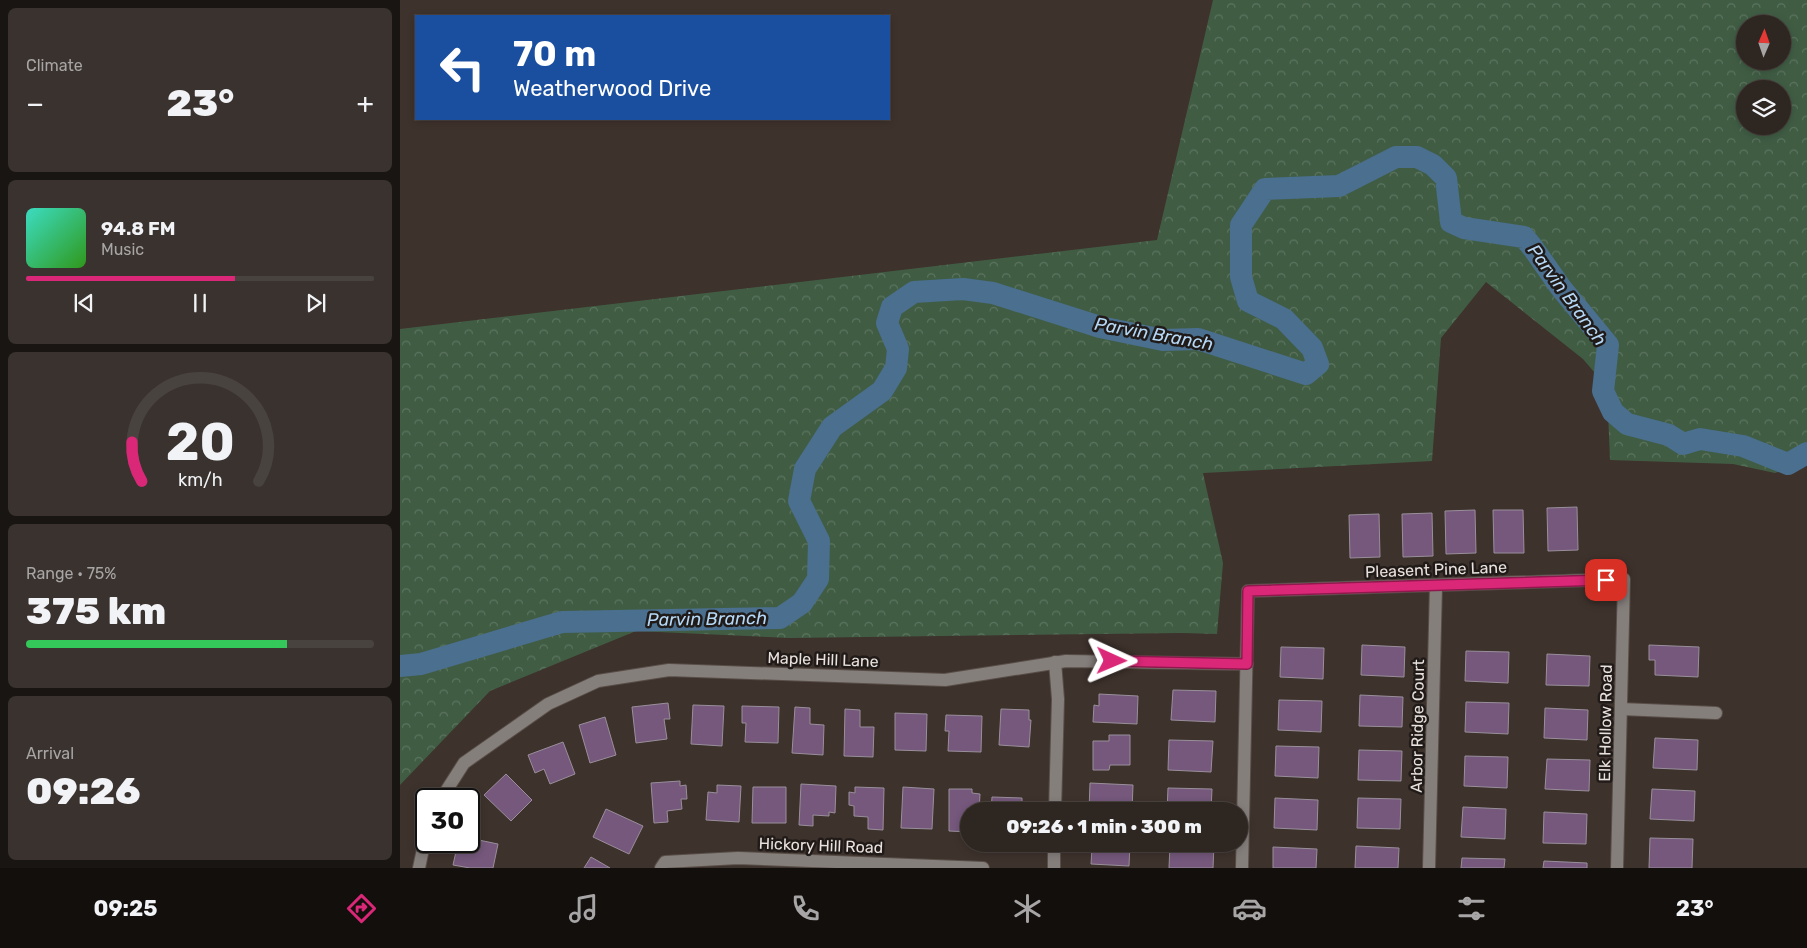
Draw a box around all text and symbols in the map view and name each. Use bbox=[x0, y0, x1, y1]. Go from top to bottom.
north arrow bbox=[1736, 15, 1791, 70]
map controls bbox=[1736, 15, 1791, 135]
text: 70 m bbox=[513, 33, 596, 75]
icon: left bbox=[430, 35, 495, 100]
text: Climate bbox=[26, 56, 83, 75]
text: Weatherwood Drive bbox=[513, 75, 711, 102]
text: 23° bbox=[167, 80, 234, 126]
button: layers bbox=[1736, 80, 1791, 135]
text: − bbox=[26, 87, 44, 120]
text: + bbox=[357, 87, 374, 120]
text: 94.8 FM bbox=[101, 217, 176, 240]
text: Music bbox=[101, 240, 144, 259]
water label: Parvin Branch bbox=[1523, 240, 1611, 350]
icon: previous bbox=[70, 289, 98, 317]
icon: pause bbox=[186, 289, 214, 317]
icon: next bbox=[302, 289, 330, 317]
water label: Parvin Branch bbox=[1093, 313, 1215, 355]
text: 20 bbox=[165, 411, 235, 473]
text: km/h bbox=[178, 469, 222, 490]
street label: Pleasent Pine Lane bbox=[1365, 558, 1507, 581]
pin bbox=[1585, 559, 1627, 601]
text: Range · 75% bbox=[26, 564, 117, 583]
icon: arrive bbox=[1592, 566, 1620, 594]
text: 375 km bbox=[26, 588, 166, 634]
water label: Parvin Branch bbox=[647, 607, 767, 631]
position arrow bbox=[1085, 634, 1137, 686]
street label: Maple Hill Lane bbox=[767, 648, 879, 671]
street label: Arbor Ridge Court bbox=[1407, 659, 1428, 793]
street label: Elk Hollow Road bbox=[1595, 664, 1616, 782]
text: Arrival bbox=[26, 744, 74, 763]
text: 09:26 bbox=[26, 768, 141, 814]
speed limit sign: 30 bbox=[415, 788, 480, 853]
text: 09:26 · 1 min · 300 m bbox=[1006, 815, 1202, 838]
street label: Hickory Hill Road bbox=[758, 834, 884, 857]
icon: directions bbox=[344, 891, 379, 926]
icon: music bbox=[566, 891, 601, 926]
icon: phone bbox=[788, 891, 823, 926]
icon: climate bbox=[1010, 891, 1045, 926]
icon: car bbox=[1232, 891, 1267, 926]
icon: filters bbox=[1454, 891, 1489, 926]
text: 09:25 bbox=[93, 895, 157, 922]
text: 23° bbox=[1676, 895, 1714, 922]

